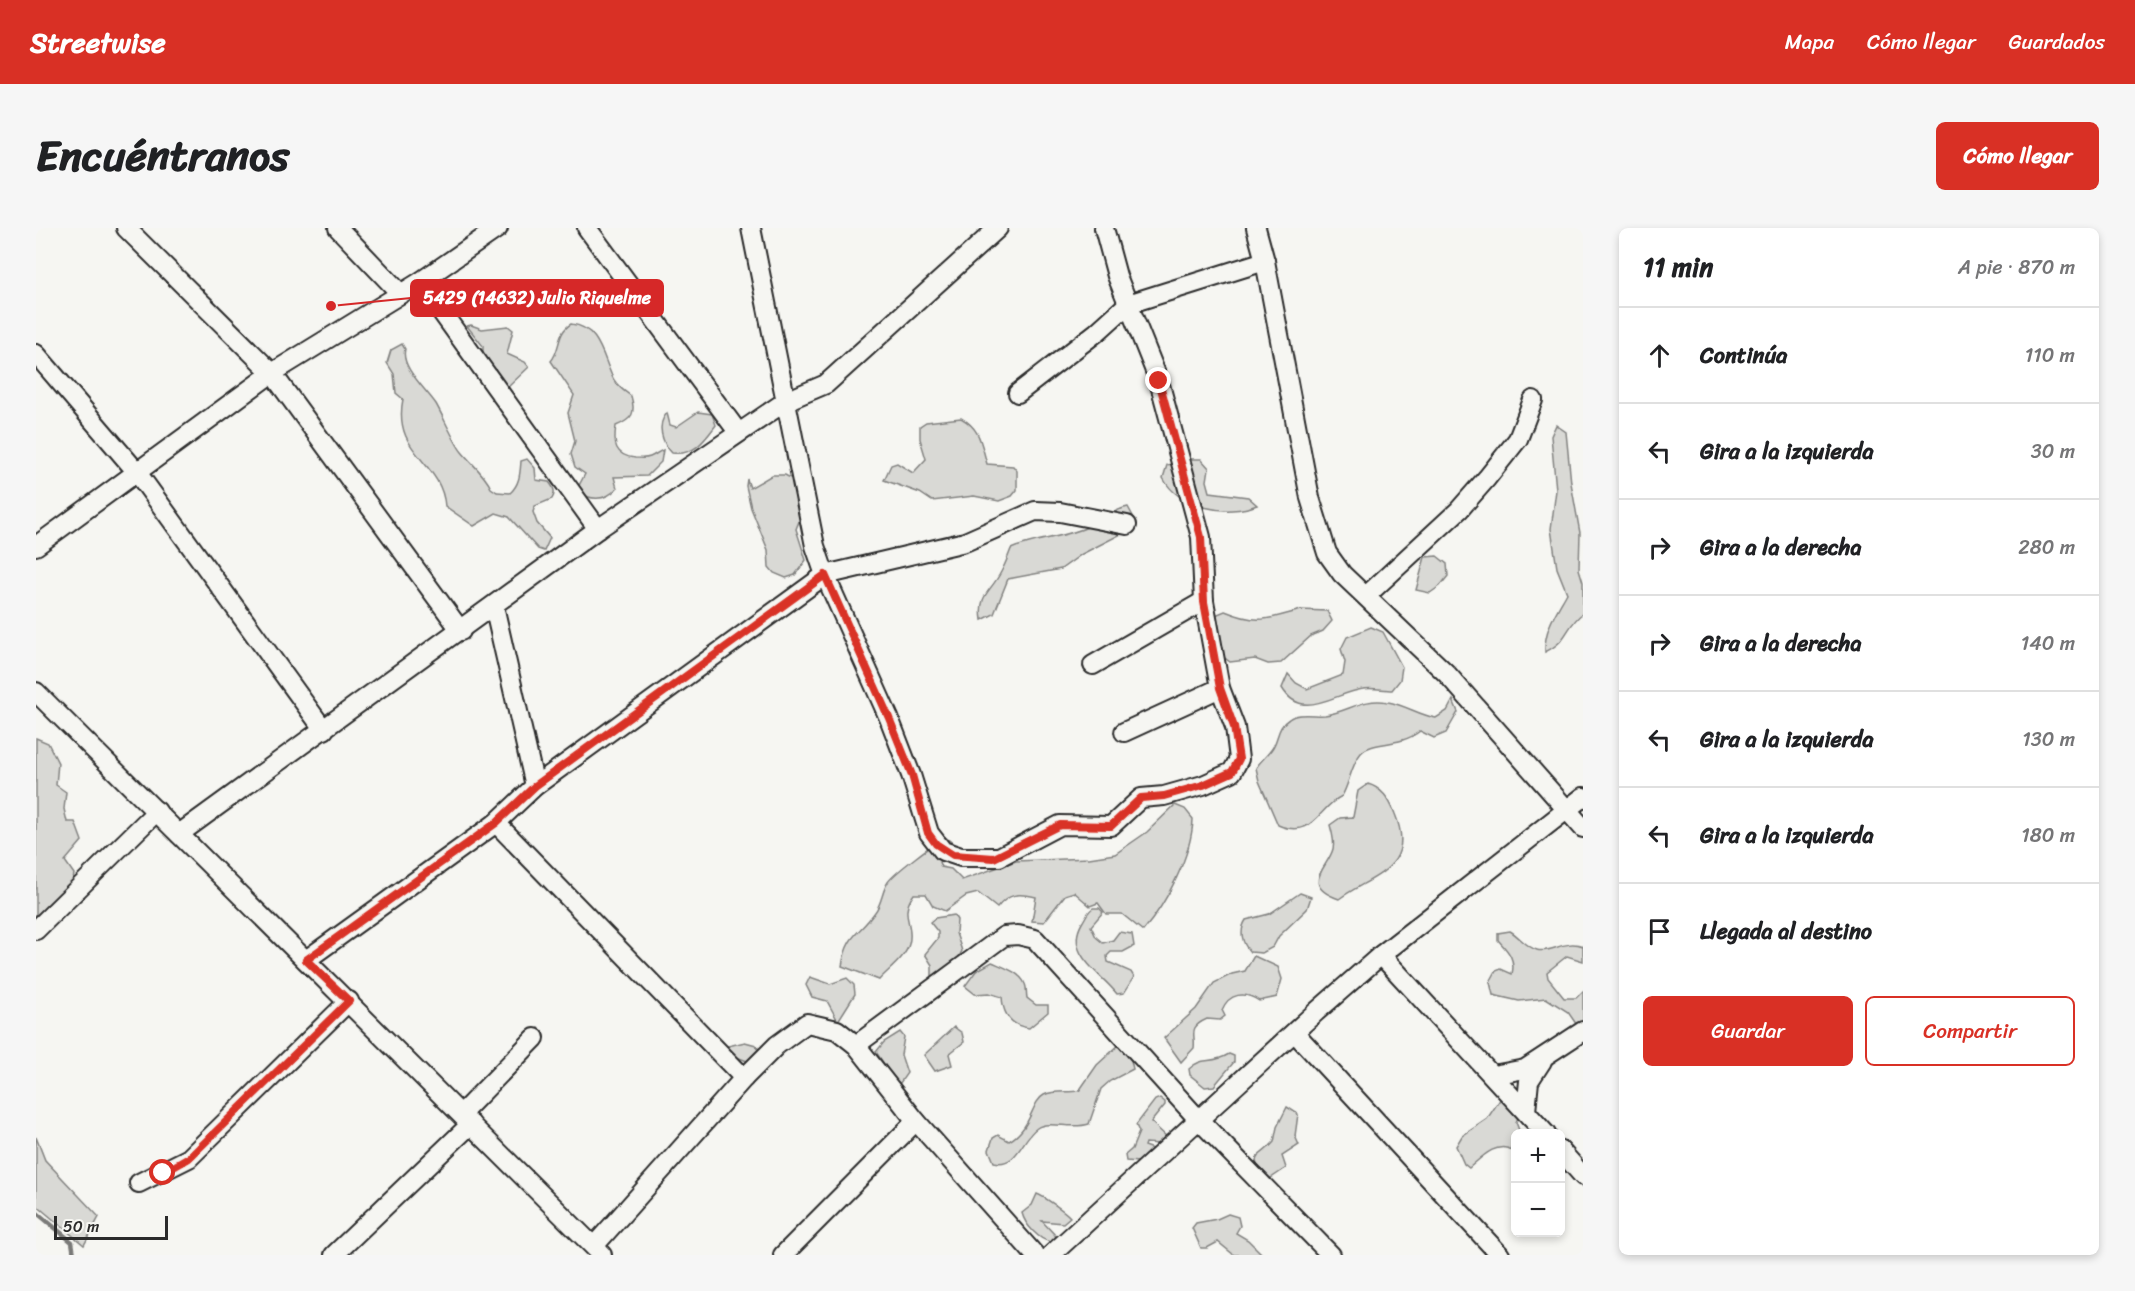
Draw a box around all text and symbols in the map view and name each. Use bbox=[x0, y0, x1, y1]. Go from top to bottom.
text: Streetwise bbox=[30, 18, 166, 67]
text: Mapa bbox=[1785, 23, 1834, 61]
text: Cómo llegar bbox=[1867, 23, 1976, 61]
text: Guardados bbox=[2009, 23, 2105, 61]
text: Encuéntranos bbox=[36, 119, 289, 193]
button: Cómo llegar bbox=[1936, 122, 2099, 190]
text: 11 min bbox=[1643, 244, 1713, 290]
text: A pie · 870 m bbox=[1958, 250, 2075, 285]
callout: 5429 (14632) Julio Riquelme bbox=[411, 280, 663, 316]
text: 5429 (14632) Julio Riquelme bbox=[423, 282, 652, 314]
text: Continúa bbox=[1700, 336, 1787, 375]
text: 110 m bbox=[2025, 338, 2075, 373]
icon: ahead bbox=[1643, 339, 1676, 372]
route end bbox=[1145, 367, 1171, 393]
text: Gira a la izquierda bbox=[1700, 432, 1873, 471]
text: 30 m bbox=[2031, 434, 2075, 469]
icon: left bbox=[1643, 435, 1676, 468]
text: Gira a la derecha bbox=[1700, 528, 1861, 567]
text: 280 m bbox=[2018, 530, 2075, 565]
icon: right bbox=[1643, 531, 1676, 564]
text: Gira a la derecha bbox=[1700, 624, 1861, 663]
text: 140 m bbox=[2021, 626, 2075, 661]
icon: right bbox=[1643, 627, 1676, 660]
text: Gira a la izquierda bbox=[1700, 720, 1873, 759]
text: 130 m bbox=[2022, 722, 2075, 757]
icon: left bbox=[1643, 723, 1676, 756]
text: Gira a la izquierda bbox=[1700, 816, 1873, 855]
text: 180 m bbox=[2021, 818, 2075, 853]
icon: left bbox=[1643, 819, 1676, 852]
text: Llegada al destino bbox=[1700, 912, 1872, 951]
icon: arrive bbox=[1643, 915, 1676, 948]
button: Guardar bbox=[1643, 996, 1853, 1066]
button: Compartir bbox=[1865, 996, 2075, 1066]
map controls bbox=[1511, 1129, 1565, 1237]
button: + bbox=[1511, 1129, 1565, 1183]
route start bbox=[149, 1159, 175, 1185]
button: − bbox=[1511, 1183, 1565, 1237]
text: 50 m bbox=[63, 1212, 99, 1241]
scale bar bbox=[54, 1213, 168, 1240]

